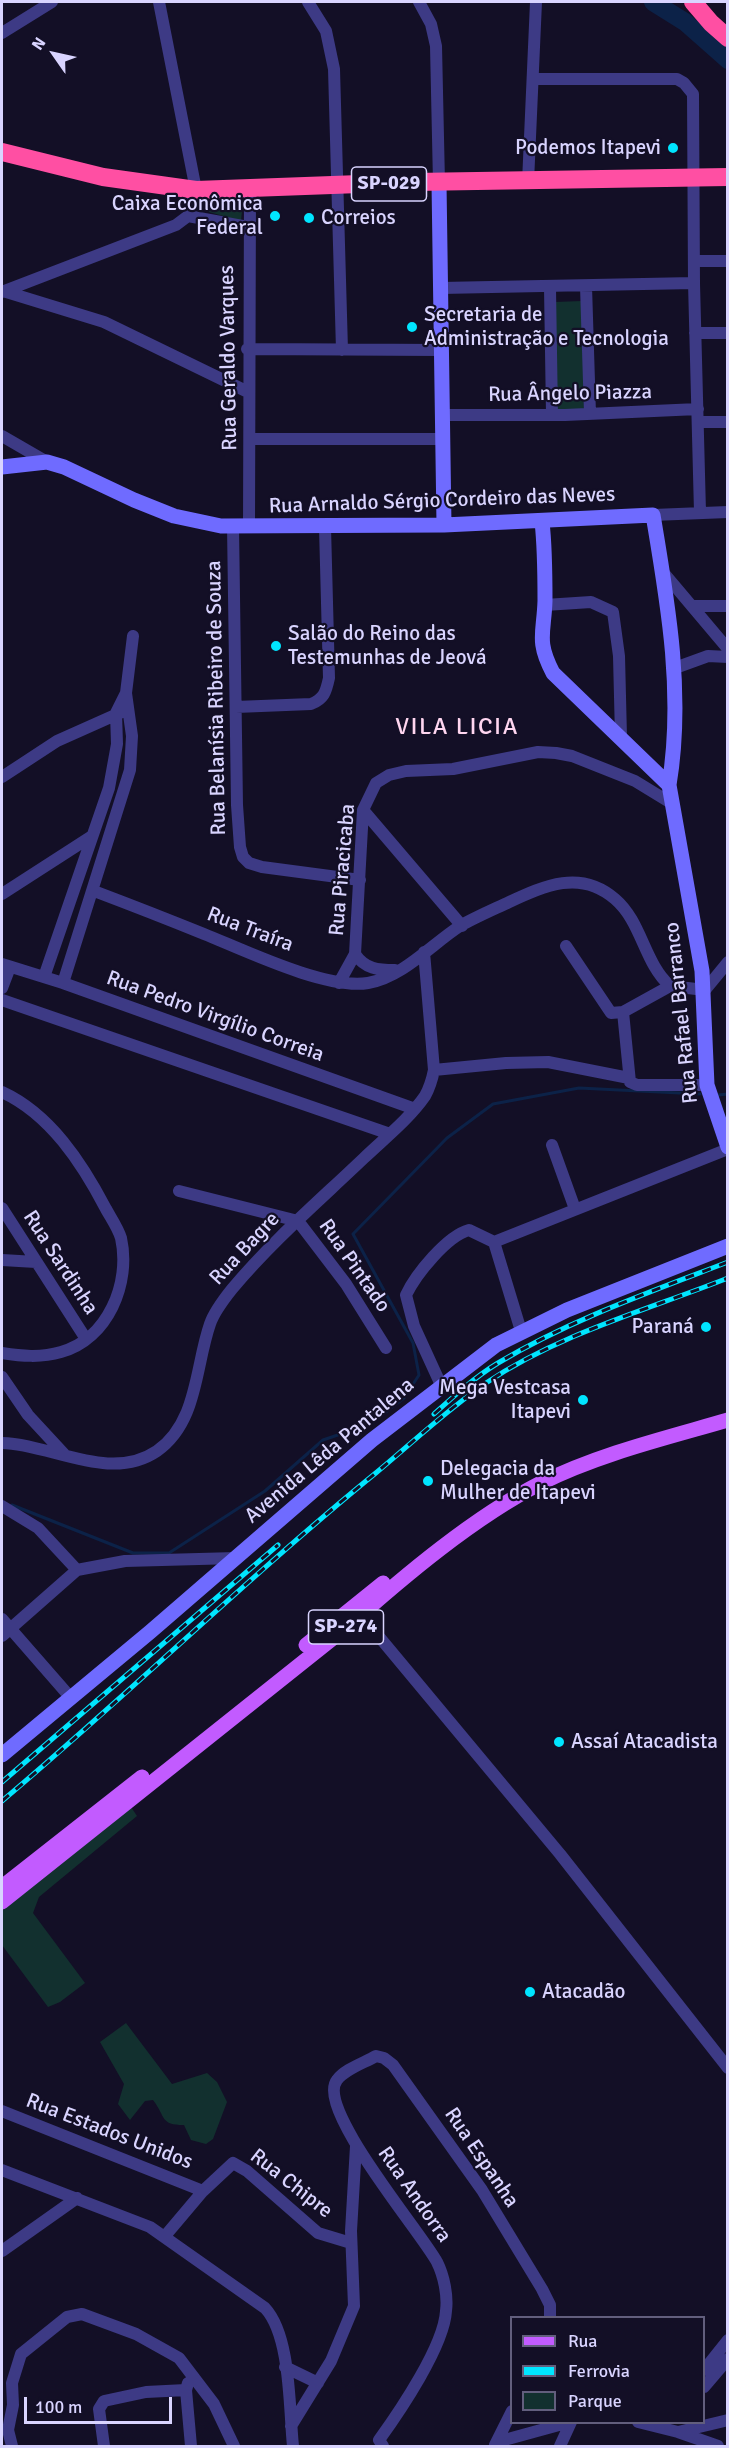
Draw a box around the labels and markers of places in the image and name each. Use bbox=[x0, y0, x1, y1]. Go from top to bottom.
place label: Podemos Itapevi bbox=[515, 135, 661, 161]
marker: Podemos Itapevi bbox=[666, 141, 680, 155]
place label: Caixa Econômica Federal bbox=[112, 191, 263, 241]
place label: Correios bbox=[321, 205, 396, 231]
marker: Caixa Econômica Federal bbox=[268, 209, 282, 223]
marker: Correios bbox=[302, 211, 316, 225]
place label: Secretaria de Administração e Tecnologia bbox=[424, 302, 669, 352]
marker: Secretaria de Administração e Tecnologia bbox=[405, 320, 419, 334]
place label: Salão do Reino das Testemunhas de Jeová bbox=[288, 621, 487, 671]
marker: Salão do Reino das Testemunhas de Jeová bbox=[269, 639, 283, 653]
place label: Paraná bbox=[632, 1314, 694, 1340]
marker: Paraná bbox=[699, 1320, 713, 1334]
place label: Mega Vestcasa Itapevi bbox=[439, 1375, 571, 1425]
marker: Mega Vestcasa Itapevi bbox=[576, 1393, 590, 1407]
place label: Delegacia da Mulher de Itapevi bbox=[440, 1456, 596, 1506]
marker: Delegacia da Mulher de Itapevi bbox=[421, 1474, 435, 1488]
place label: Assaí Atacadista bbox=[571, 1729, 718, 1755]
marker: Assaí Atacadista bbox=[552, 1735, 566, 1749]
place label: Atacadão bbox=[542, 1979, 625, 2005]
marker: Atacadão bbox=[523, 1985, 537, 1999]

